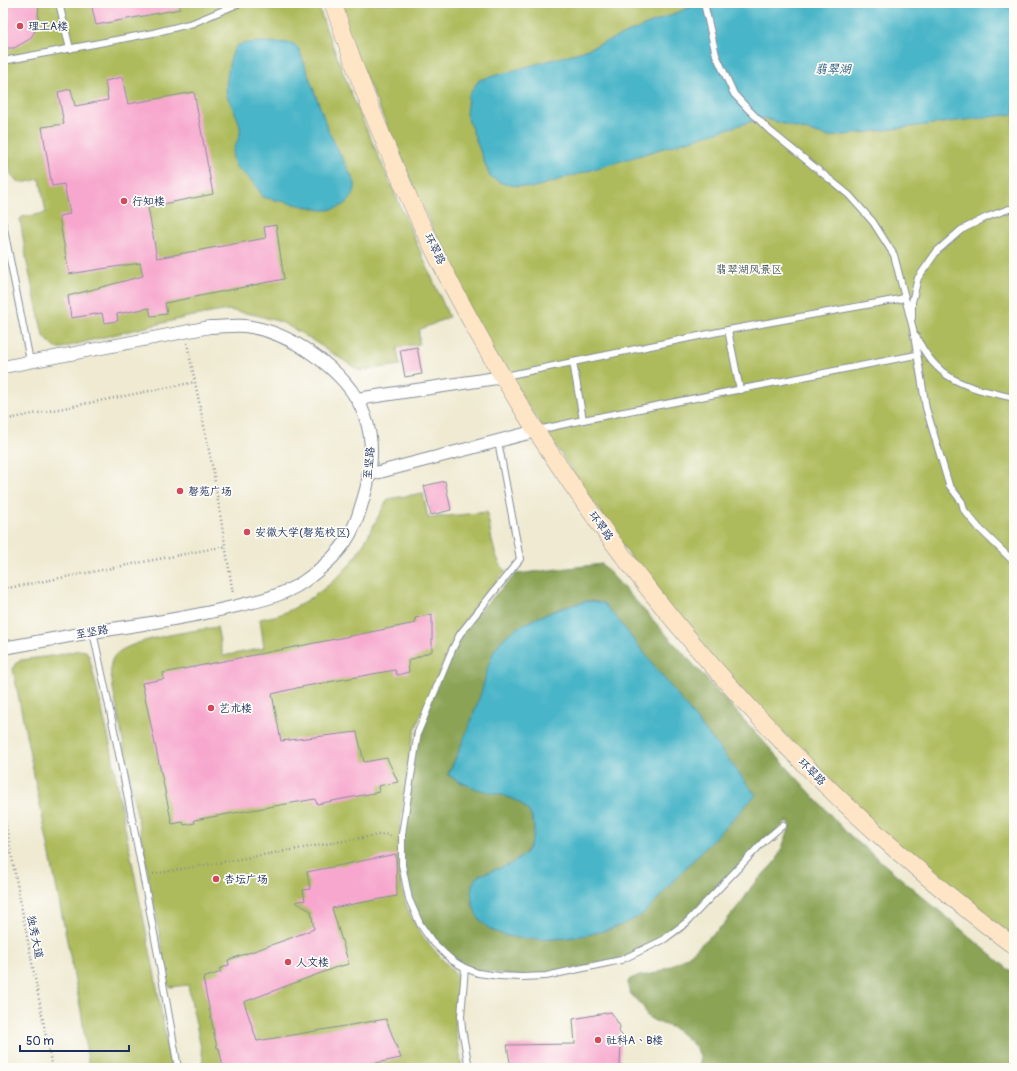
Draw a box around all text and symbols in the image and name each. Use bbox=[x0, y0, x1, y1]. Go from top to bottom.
place label: 理工A楼 bbox=[28, 20, 68, 33]
marker: 理工A楼 bbox=[15, 21, 25, 31]
water label: 翡翠湖 bbox=[815, 62, 852, 77]
place label: 行知楼 bbox=[132, 195, 165, 208]
marker: 行知楼 bbox=[119, 196, 129, 206]
street label: 环翠路 bbox=[422, 231, 448, 267]
park label: 翡翠湖风景区 bbox=[716, 263, 782, 276]
street label: 至坚路 bbox=[361, 446, 377, 480]
place label: 磬苑广场 bbox=[188, 485, 232, 498]
marker: 磬苑广场 bbox=[175, 486, 185, 496]
street label: 环翠路 bbox=[586, 509, 616, 543]
place label: 安徽大学(磬苑校区) bbox=[255, 526, 350, 539]
marker: 安徽大学(磬苑校区) bbox=[242, 527, 252, 537]
street label: 至坚路 bbox=[75, 623, 109, 641]
place label: 艺术楼 bbox=[219, 702, 252, 715]
marker: 艺术楼 bbox=[206, 703, 216, 713]
street label: 环翠路 bbox=[796, 756, 828, 788]
place label: 杏坛广场 bbox=[224, 873, 268, 886]
marker: 杏坛广场 bbox=[211, 874, 221, 884]
street label: 独秀大道 bbox=[24, 914, 46, 960]
place label: 人文楼 bbox=[296, 956, 329, 969]
marker: 人文楼 bbox=[283, 957, 293, 967]
scale bar bbox=[20, 1027, 129, 1053]
text: 50 m bbox=[26, 1034, 54, 1049]
place label: 社科A、B楼 bbox=[606, 1034, 663, 1047]
marker: 社科A、B楼 bbox=[593, 1035, 603, 1045]

